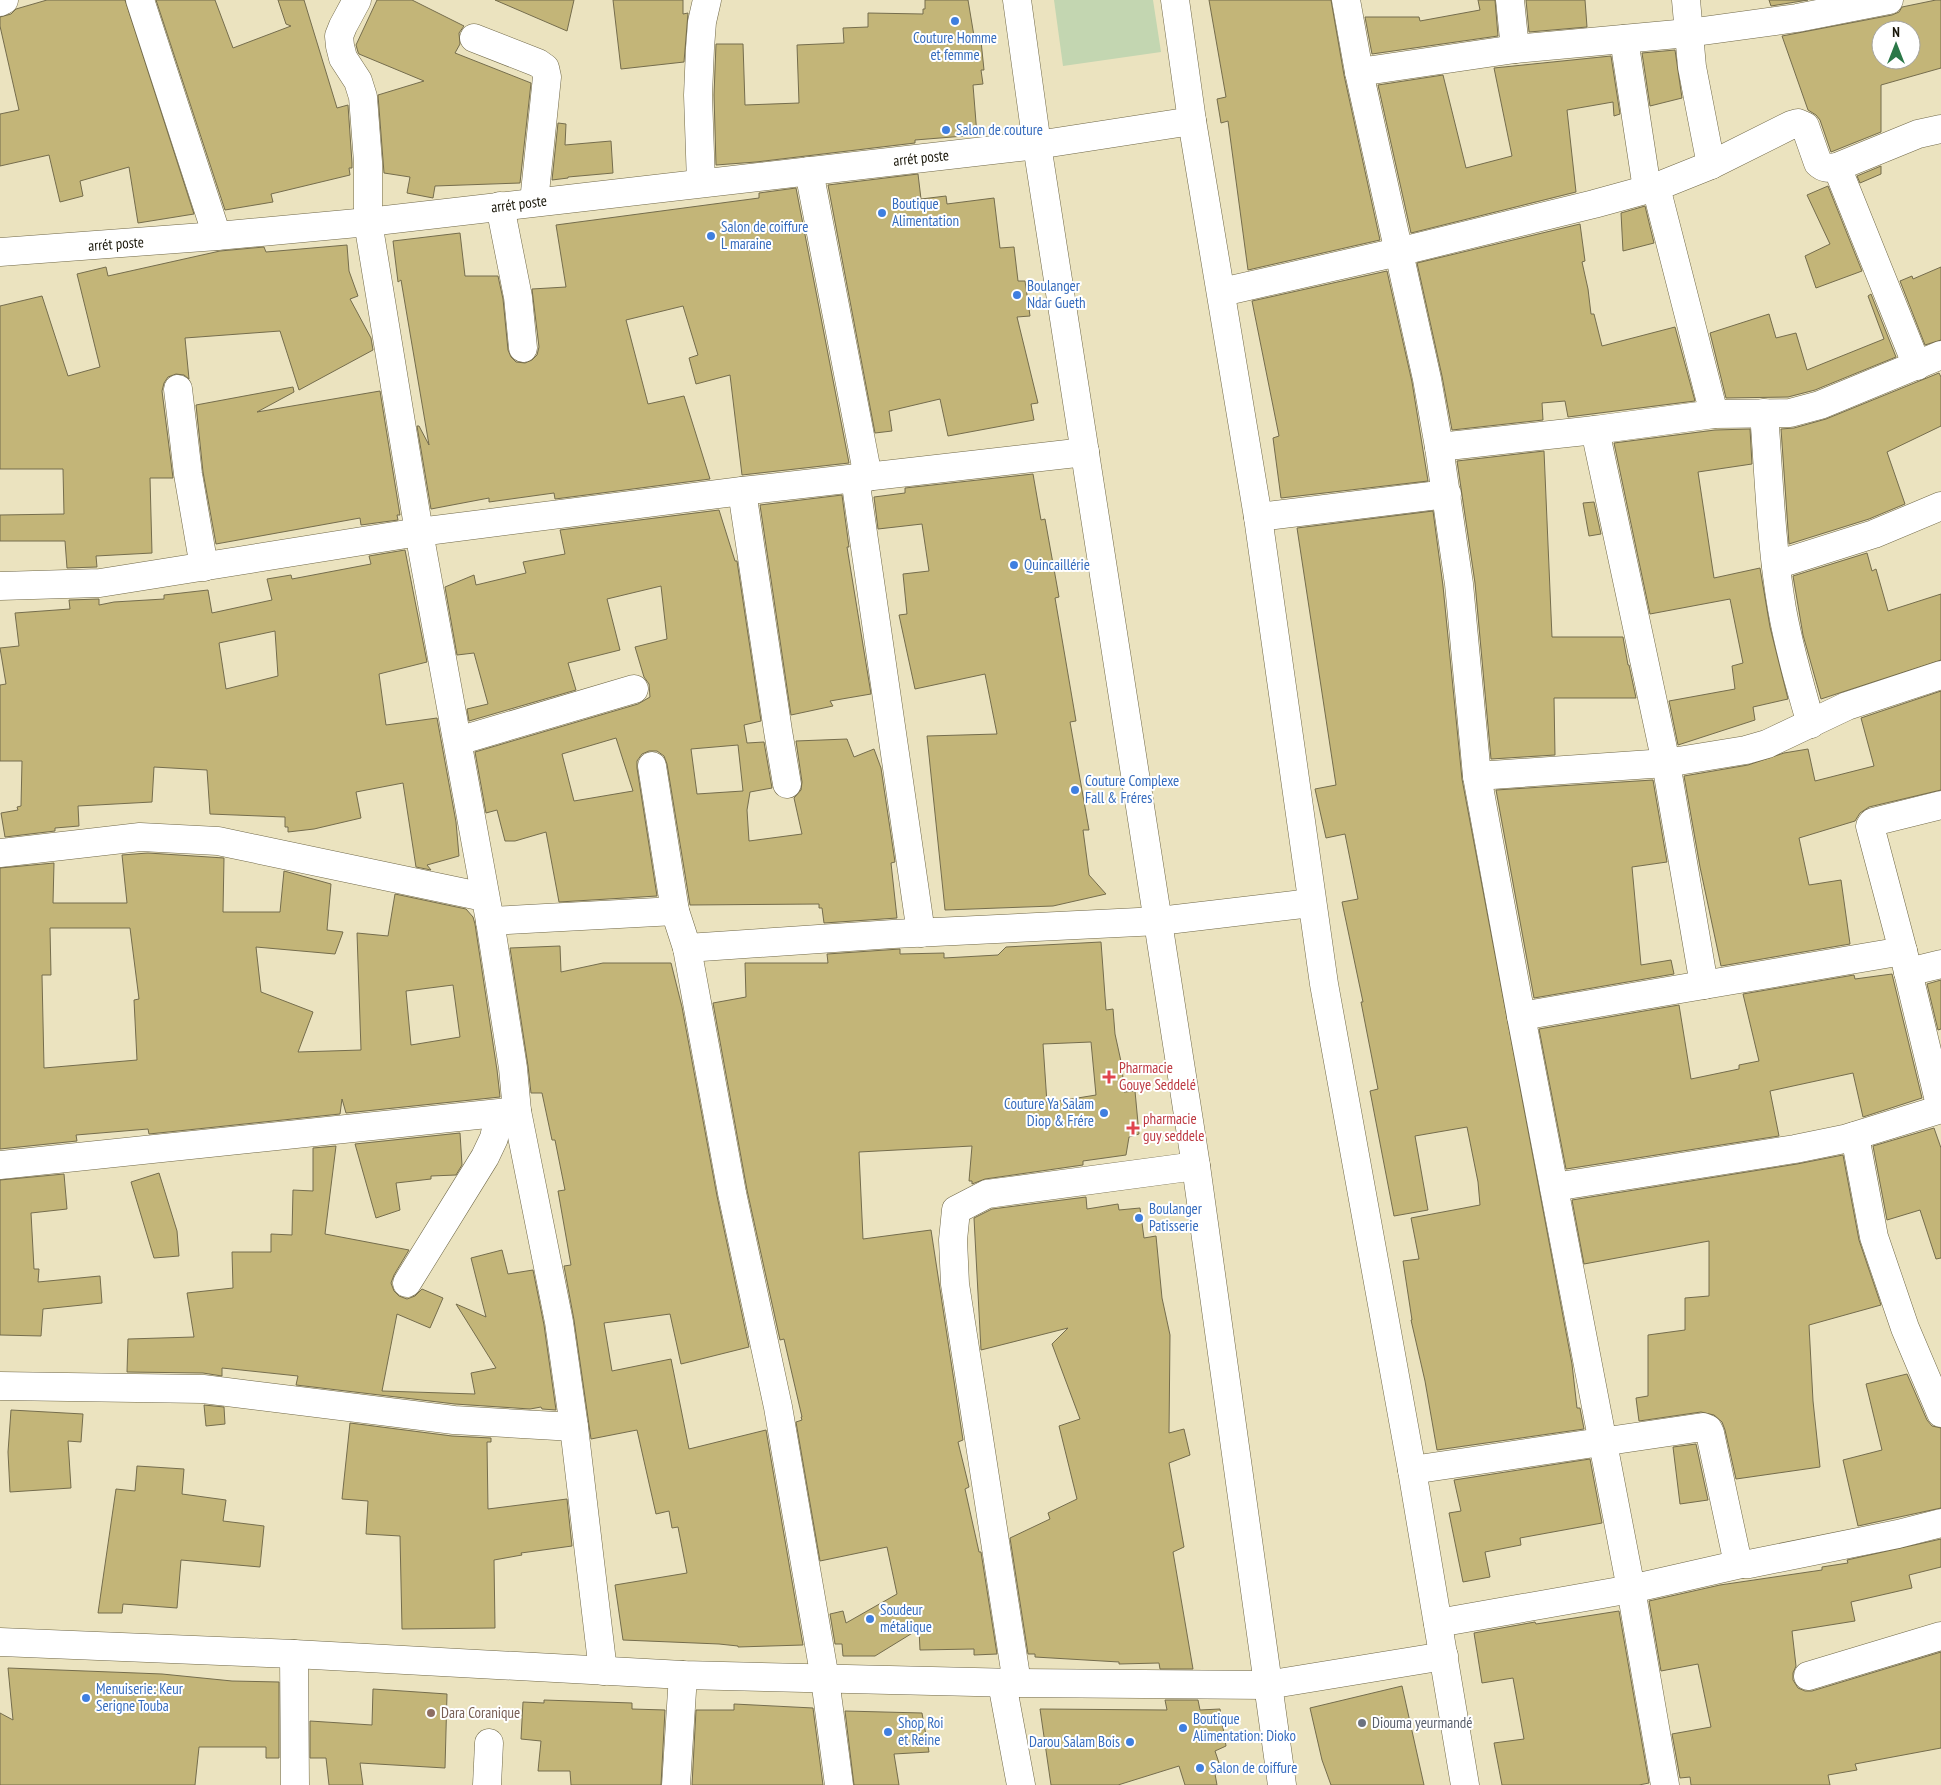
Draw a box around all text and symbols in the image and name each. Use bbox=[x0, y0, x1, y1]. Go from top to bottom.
marker: Couture Homme et femme bbox=[949, 15, 961, 27]
north arrow bbox=[1871, 20, 1921, 70]
text: N bbox=[1892, 23, 1900, 41]
place label: Couture Homme et femme bbox=[913, 28, 997, 64]
place label: Salon de couture bbox=[956, 120, 1043, 139]
marker: Salon de couture bbox=[940, 124, 952, 136]
street label: arrét poste bbox=[892, 145, 950, 170]
street label: arrét poste bbox=[490, 191, 548, 216]
place label: Boutique Alimentation bbox=[892, 194, 959, 230]
marker: Boutique Alimentation bbox=[876, 207, 888, 219]
place label: Salon de coiffure L maraine bbox=[721, 217, 808, 253]
marker: Salon de coiffure L maraine bbox=[705, 230, 717, 242]
street label: arrét poste bbox=[87, 232, 145, 255]
place label: Boulanger Ndar Gueth bbox=[1027, 276, 1086, 312]
marker: Boulanger Ndar Gueth bbox=[1011, 289, 1023, 301]
place label: Quincaillérie bbox=[1024, 555, 1090, 574]
marker: Quincaillérie bbox=[1008, 559, 1020, 571]
place label: Couture Complexe Fall & Fréres bbox=[1085, 771, 1179, 807]
marker: Couture Complexe Fall & Fréres bbox=[1069, 784, 1081, 796]
place label: Pharmacie Gouye Seddelé bbox=[1119, 1058, 1196, 1094]
marker: Pharmacie Gouye Seddelé bbox=[1103, 1071, 1115, 1083]
place label: Couture Ya Salam Diop & Frére bbox=[1004, 1094, 1094, 1130]
marker: Couture Ya Salam Diop & Frére bbox=[1098, 1107, 1110, 1119]
place label: pharmacie guy seddele bbox=[1143, 1109, 1205, 1145]
marker: pharmacie guy seddele bbox=[1127, 1122, 1139, 1134]
place label: Boulanger Patisserie bbox=[1149, 1199, 1203, 1235]
marker: Boulanger Patisserie bbox=[1133, 1212, 1145, 1224]
place label: Soudeur métalique bbox=[880, 1600, 932, 1636]
marker: Soudeur métalique bbox=[864, 1613, 876, 1625]
place label: Menuiserie: Keur Serigne Touba bbox=[96, 1679, 184, 1715]
marker: Menuiserie: Keur Serigne Touba bbox=[80, 1692, 92, 1704]
place label: Dara Coranique bbox=[441, 1703, 520, 1722]
marker: Dara Coranique bbox=[425, 1707, 437, 1719]
place label: Boutique Alimentation: Dioko bbox=[1193, 1709, 1296, 1745]
place label: Shop Roi et Reine bbox=[898, 1713, 944, 1749]
place label: Diouma yeurmandé bbox=[1372, 1713, 1473, 1732]
marker: Diouma yeurmandé bbox=[1356, 1717, 1368, 1729]
marker: Boutique Alimentation: Dioko bbox=[1177, 1722, 1189, 1734]
marker: Shop Roi et Reine bbox=[882, 1726, 894, 1738]
place label: Darou Salam Bois bbox=[1029, 1732, 1120, 1751]
marker: Darou Salam Bois bbox=[1124, 1736, 1136, 1748]
place label: Salon de coiffure bbox=[1210, 1758, 1297, 1777]
marker: Salon de coiffure bbox=[1194, 1762, 1206, 1774]

